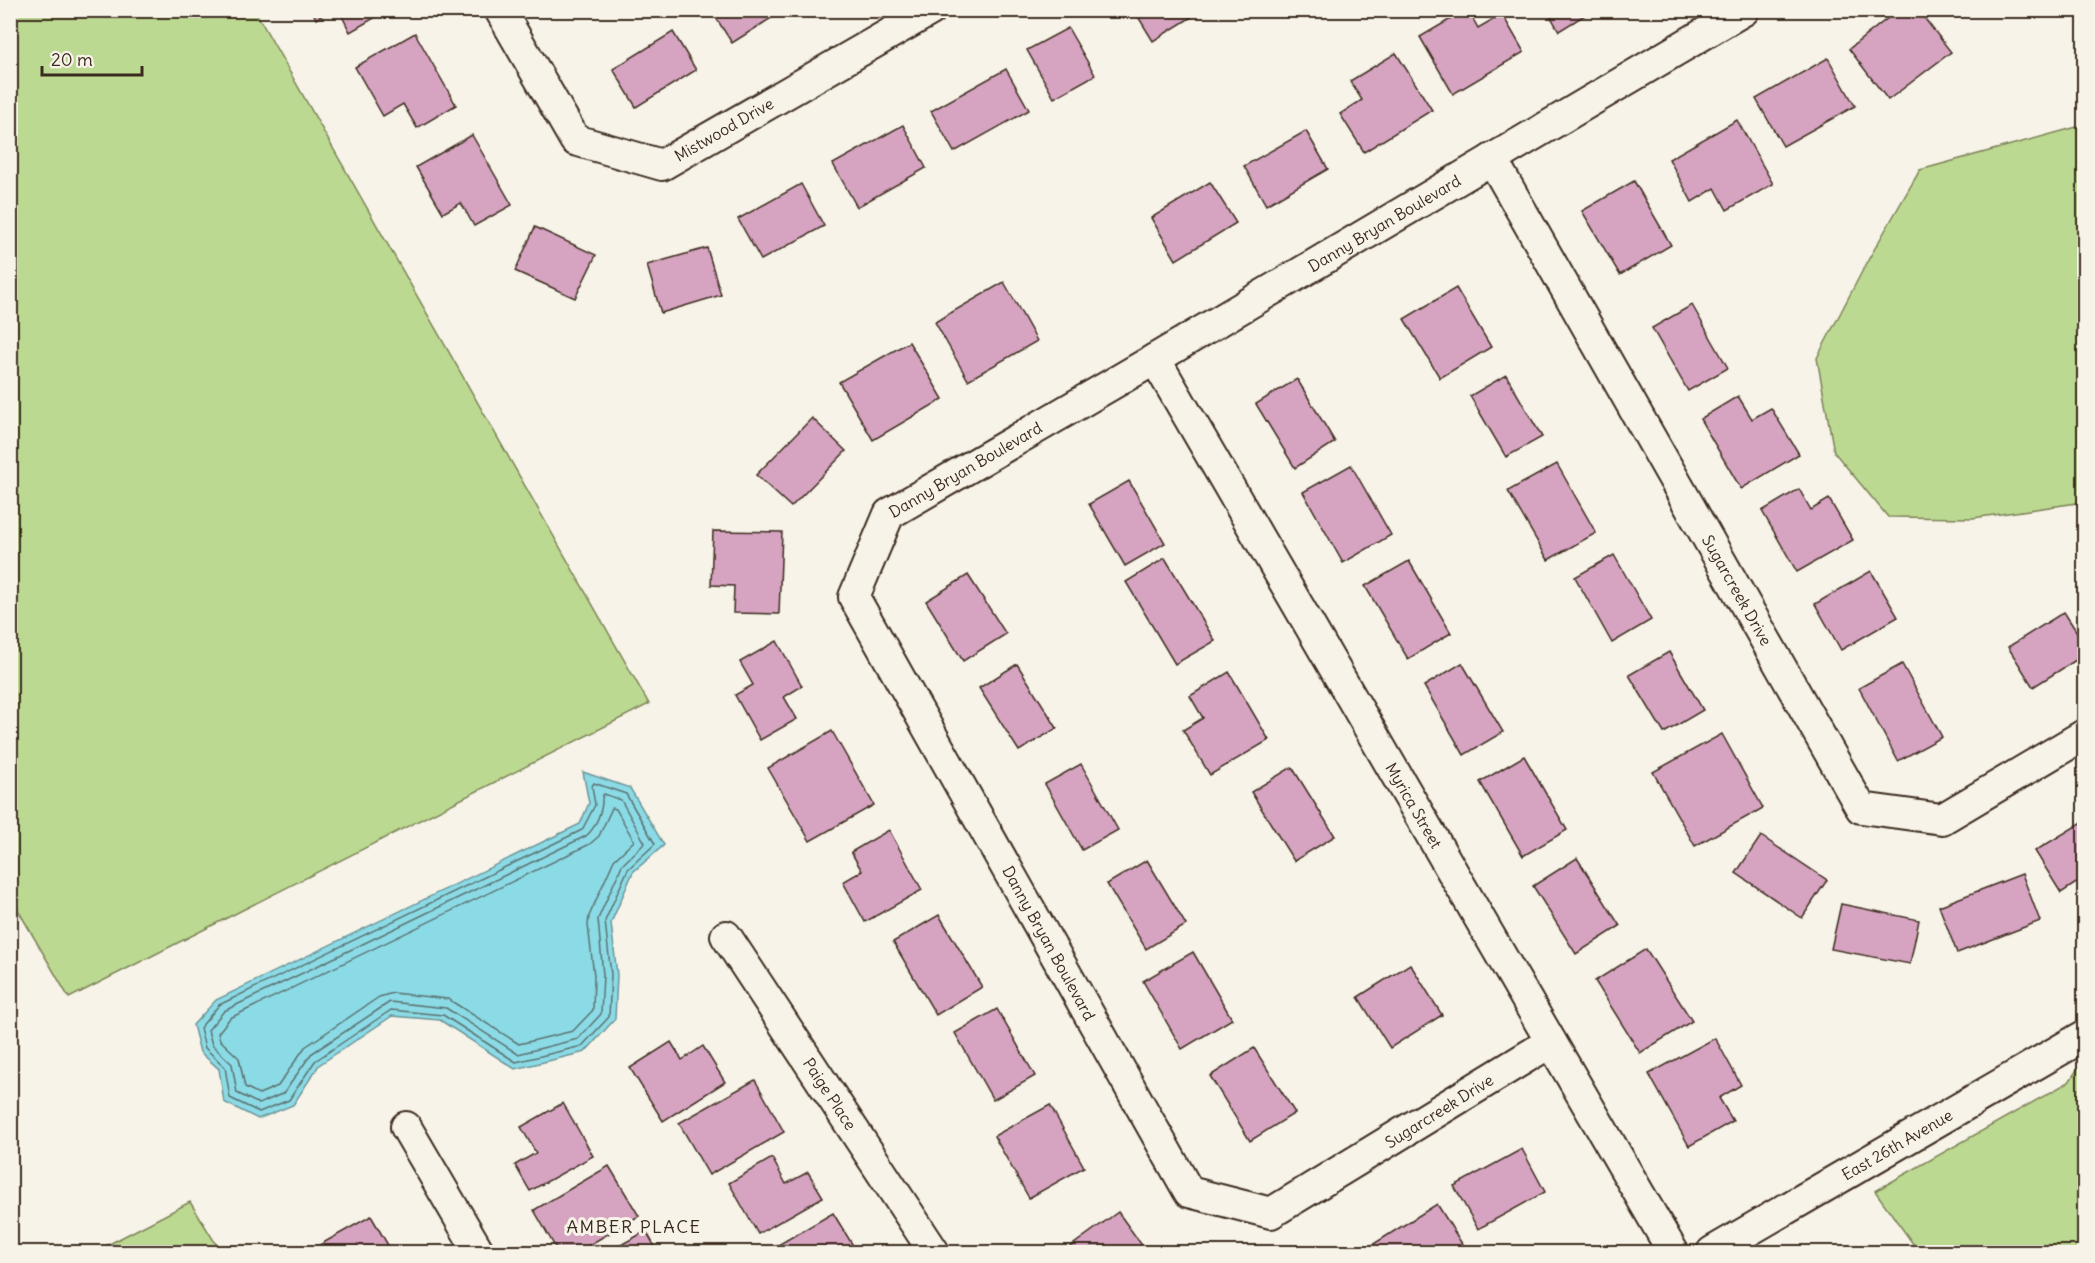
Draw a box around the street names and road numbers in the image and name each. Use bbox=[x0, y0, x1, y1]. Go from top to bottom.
street label: Mistwood Drive bbox=[671, 93, 777, 166]
street label: Danny Bryan Boulevard bbox=[1304, 170, 1464, 276]
street label: Danny Bryan Boulevard bbox=[885, 417, 1045, 522]
street label: Sugarcreek Drive bbox=[1698, 531, 1776, 649]
street label: Myrica Street bbox=[1381, 759, 1447, 852]
street label: Danny Bryan Boulevard bbox=[998, 862, 1100, 1024]
street label: Paige Place bbox=[799, 1054, 861, 1134]
street label: Sugarcreek Drive bbox=[1381, 1070, 1497, 1152]
street label: East 26th Avenue bbox=[1838, 1105, 1956, 1185]

